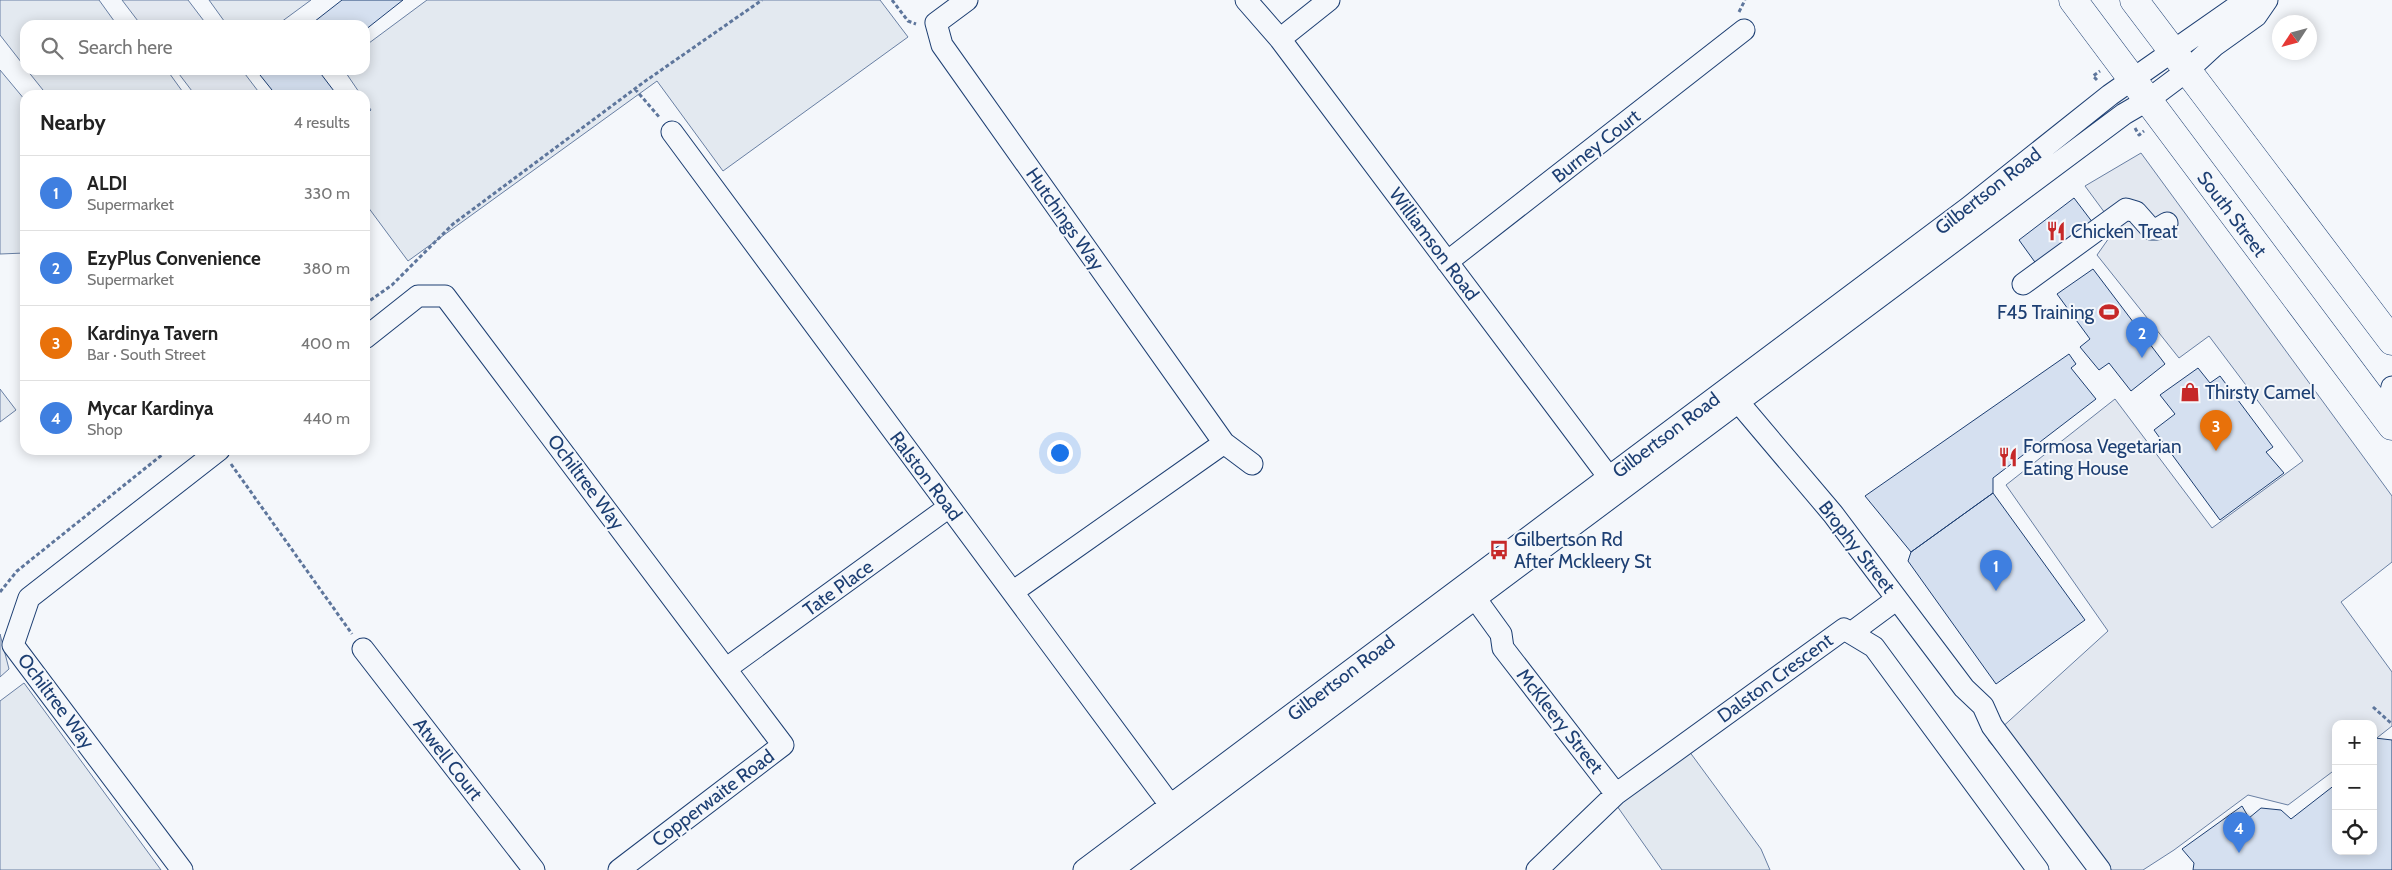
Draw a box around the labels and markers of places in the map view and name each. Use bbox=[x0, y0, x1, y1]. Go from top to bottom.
restaurant icon: Chicken Treat bbox=[2045, 220, 2067, 242]
place label: Chicken Treat bbox=[2071, 220, 2178, 243]
place label: F45 Training bbox=[1997, 301, 2095, 324]
sports icon: F45 Training bbox=[2098, 301, 2120, 323]
pin: 2 bbox=[2126, 317, 2158, 358]
shop icon: Thirsty Camel bbox=[2179, 381, 2201, 403]
place label: Thirsty Camel bbox=[2205, 381, 2316, 404]
pin: 3 bbox=[2200, 410, 2232, 451]
place label: Formosa Vegetarian Eating House bbox=[2023, 435, 2182, 480]
restaurant icon: Formosa Vegetarian Eating House bbox=[1997, 446, 2019, 468]
place label: Gilbertson Rd After Mckleery St bbox=[1514, 528, 1652, 573]
bus stop icon: Gilbertson Rd After Mckleery St bbox=[1488, 539, 1510, 561]
pin: 1 bbox=[1980, 550, 2012, 591]
pin: 4 bbox=[2223, 812, 2255, 853]

